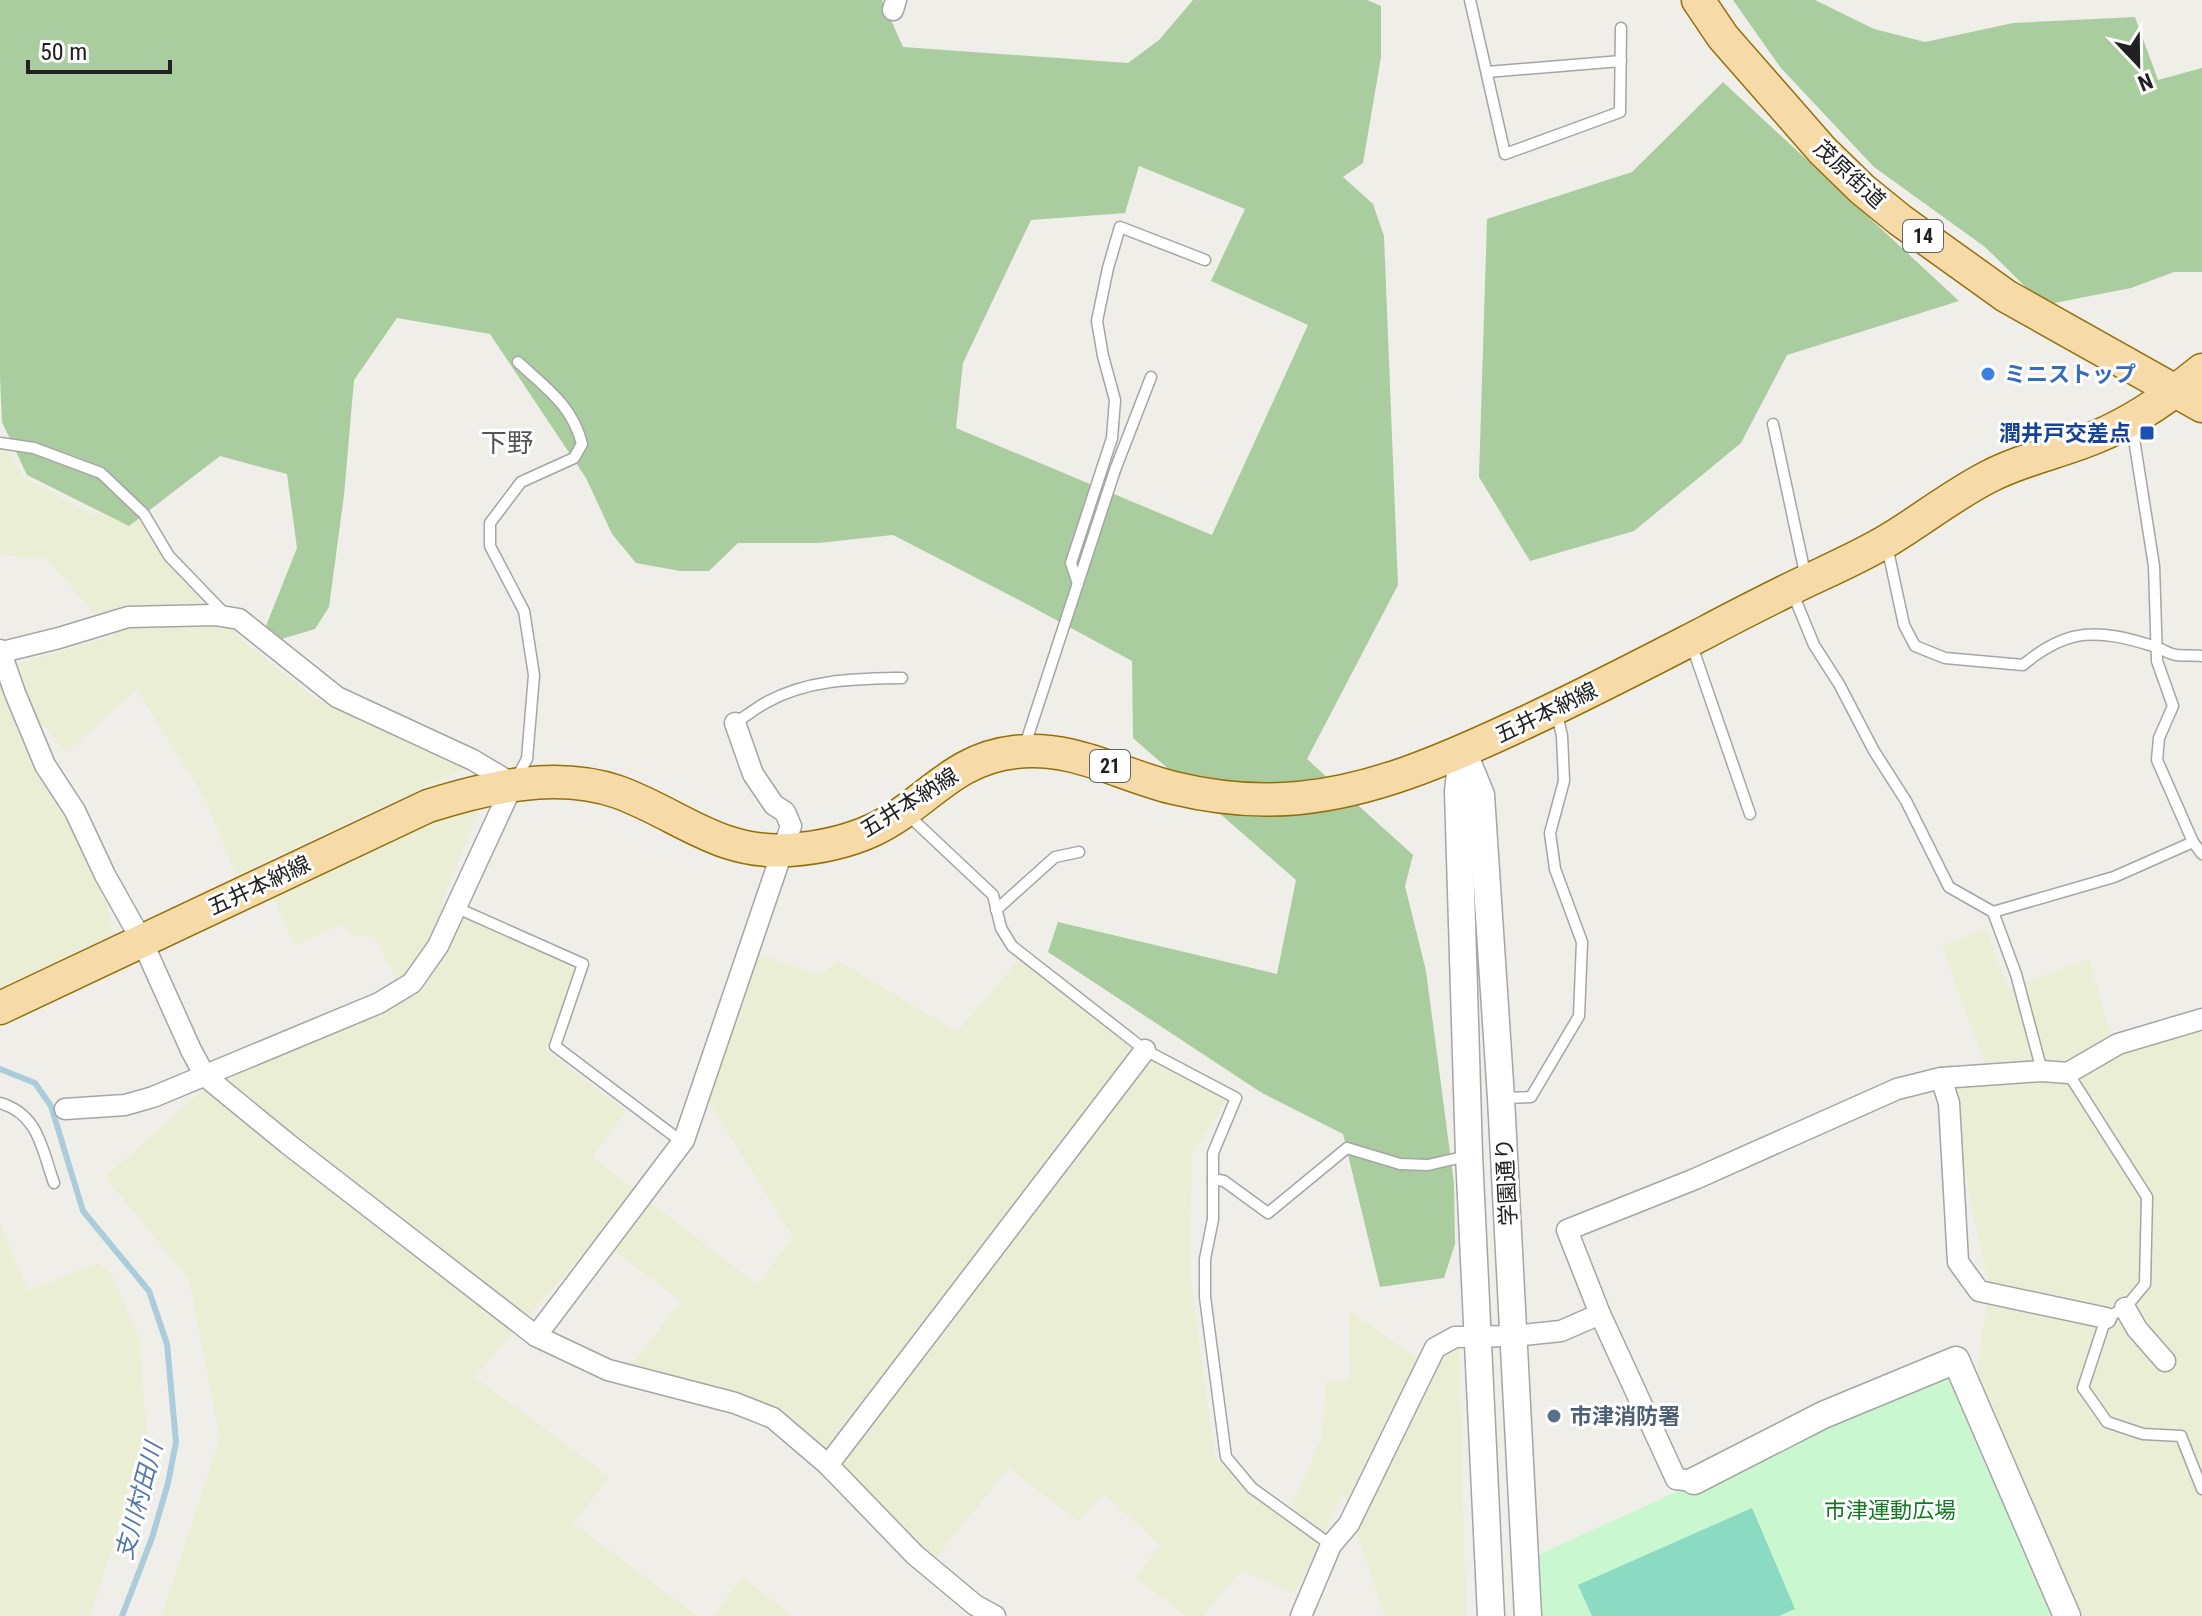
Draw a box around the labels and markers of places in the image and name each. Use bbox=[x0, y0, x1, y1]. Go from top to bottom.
place label: ミニストップ bbox=[2004, 362, 2136, 387]
marker: ミニストップ bbox=[1979, 365, 1997, 383]
place label: 潤井戸交差点 bbox=[1999, 421, 2131, 446]
marker: 潤井戸交差点 bbox=[2138, 424, 2156, 442]
place label: 市津消防署 bbox=[1570, 1404, 1680, 1429]
marker: 市津消防署 bbox=[1545, 1407, 1563, 1425]

